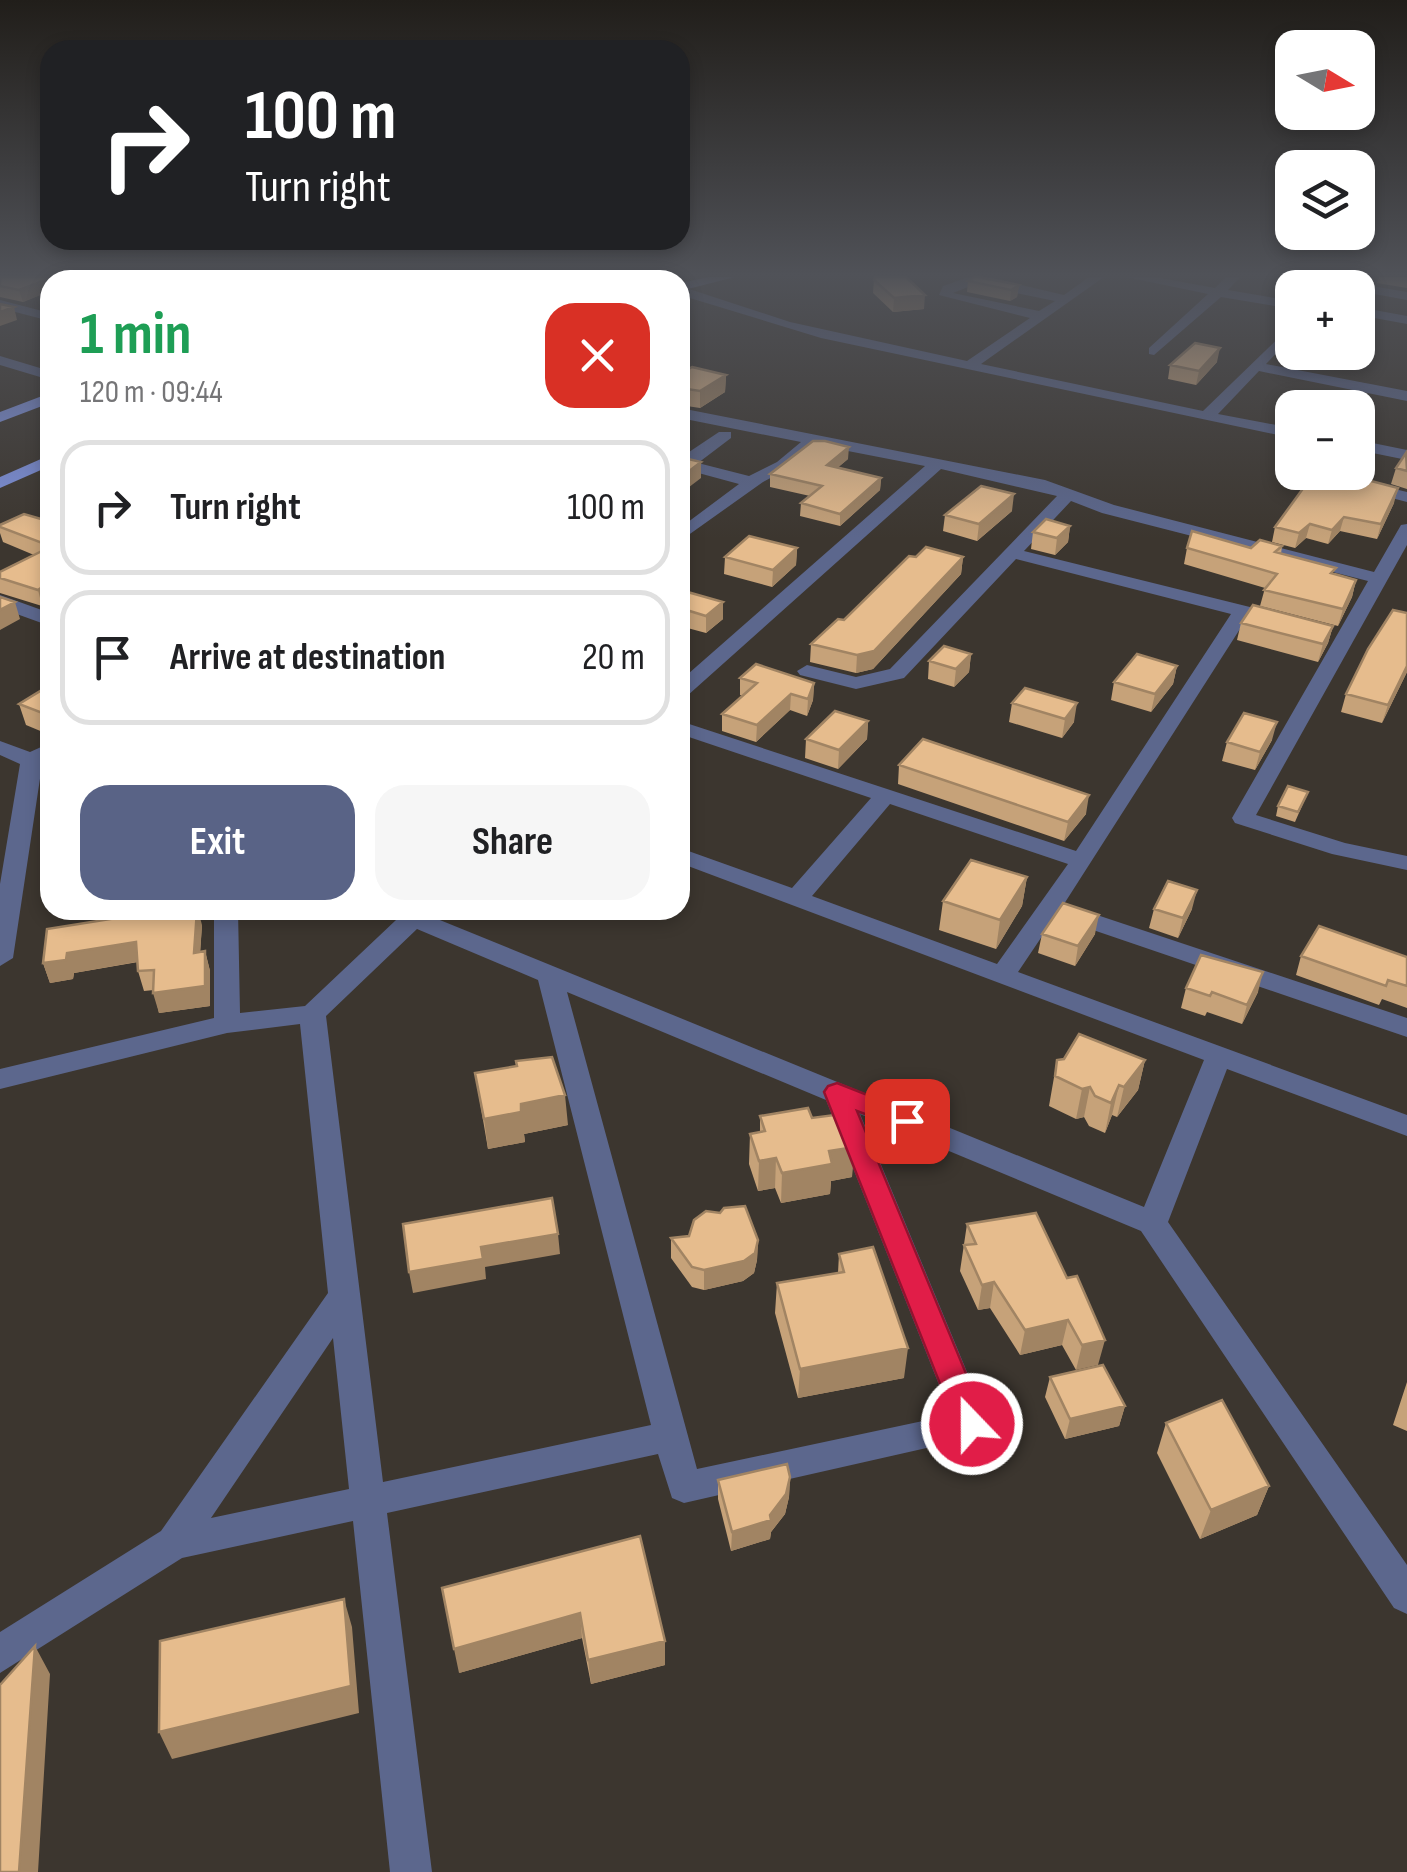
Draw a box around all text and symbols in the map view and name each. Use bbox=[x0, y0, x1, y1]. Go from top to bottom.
north arrow bbox=[1275, 30, 1375, 130]
map controls bbox=[1275, 30, 1375, 490]
text: 100 m bbox=[245, 75, 396, 159]
icon: right bbox=[80, 80, 210, 210]
button: layers bbox=[1275, 150, 1375, 250]
text: Turn right bbox=[245, 160, 391, 215]
button: + bbox=[1275, 270, 1375, 370]
text: 1 min bbox=[80, 299, 192, 371]
button: close bbox=[545, 303, 650, 408]
text: 120 m · 09:44 bbox=[80, 373, 223, 412]
button: − bbox=[1275, 390, 1375, 490]
icon: right bbox=[85, 480, 140, 535]
text: Turn right bbox=[170, 485, 301, 530]
text: 100 m bbox=[567, 485, 645, 530]
icon: arrive bbox=[85, 630, 140, 685]
text: Arrive at destination bbox=[170, 635, 445, 680]
text: 20 m bbox=[582, 635, 645, 680]
button: Exit bbox=[80, 785, 355, 900]
button: Share bbox=[375, 785, 650, 900]
pin bbox=[865, 1079, 950, 1164]
icon: arrive bbox=[880, 1094, 935, 1149]
position arrow bbox=[920, 1372, 1024, 1476]

